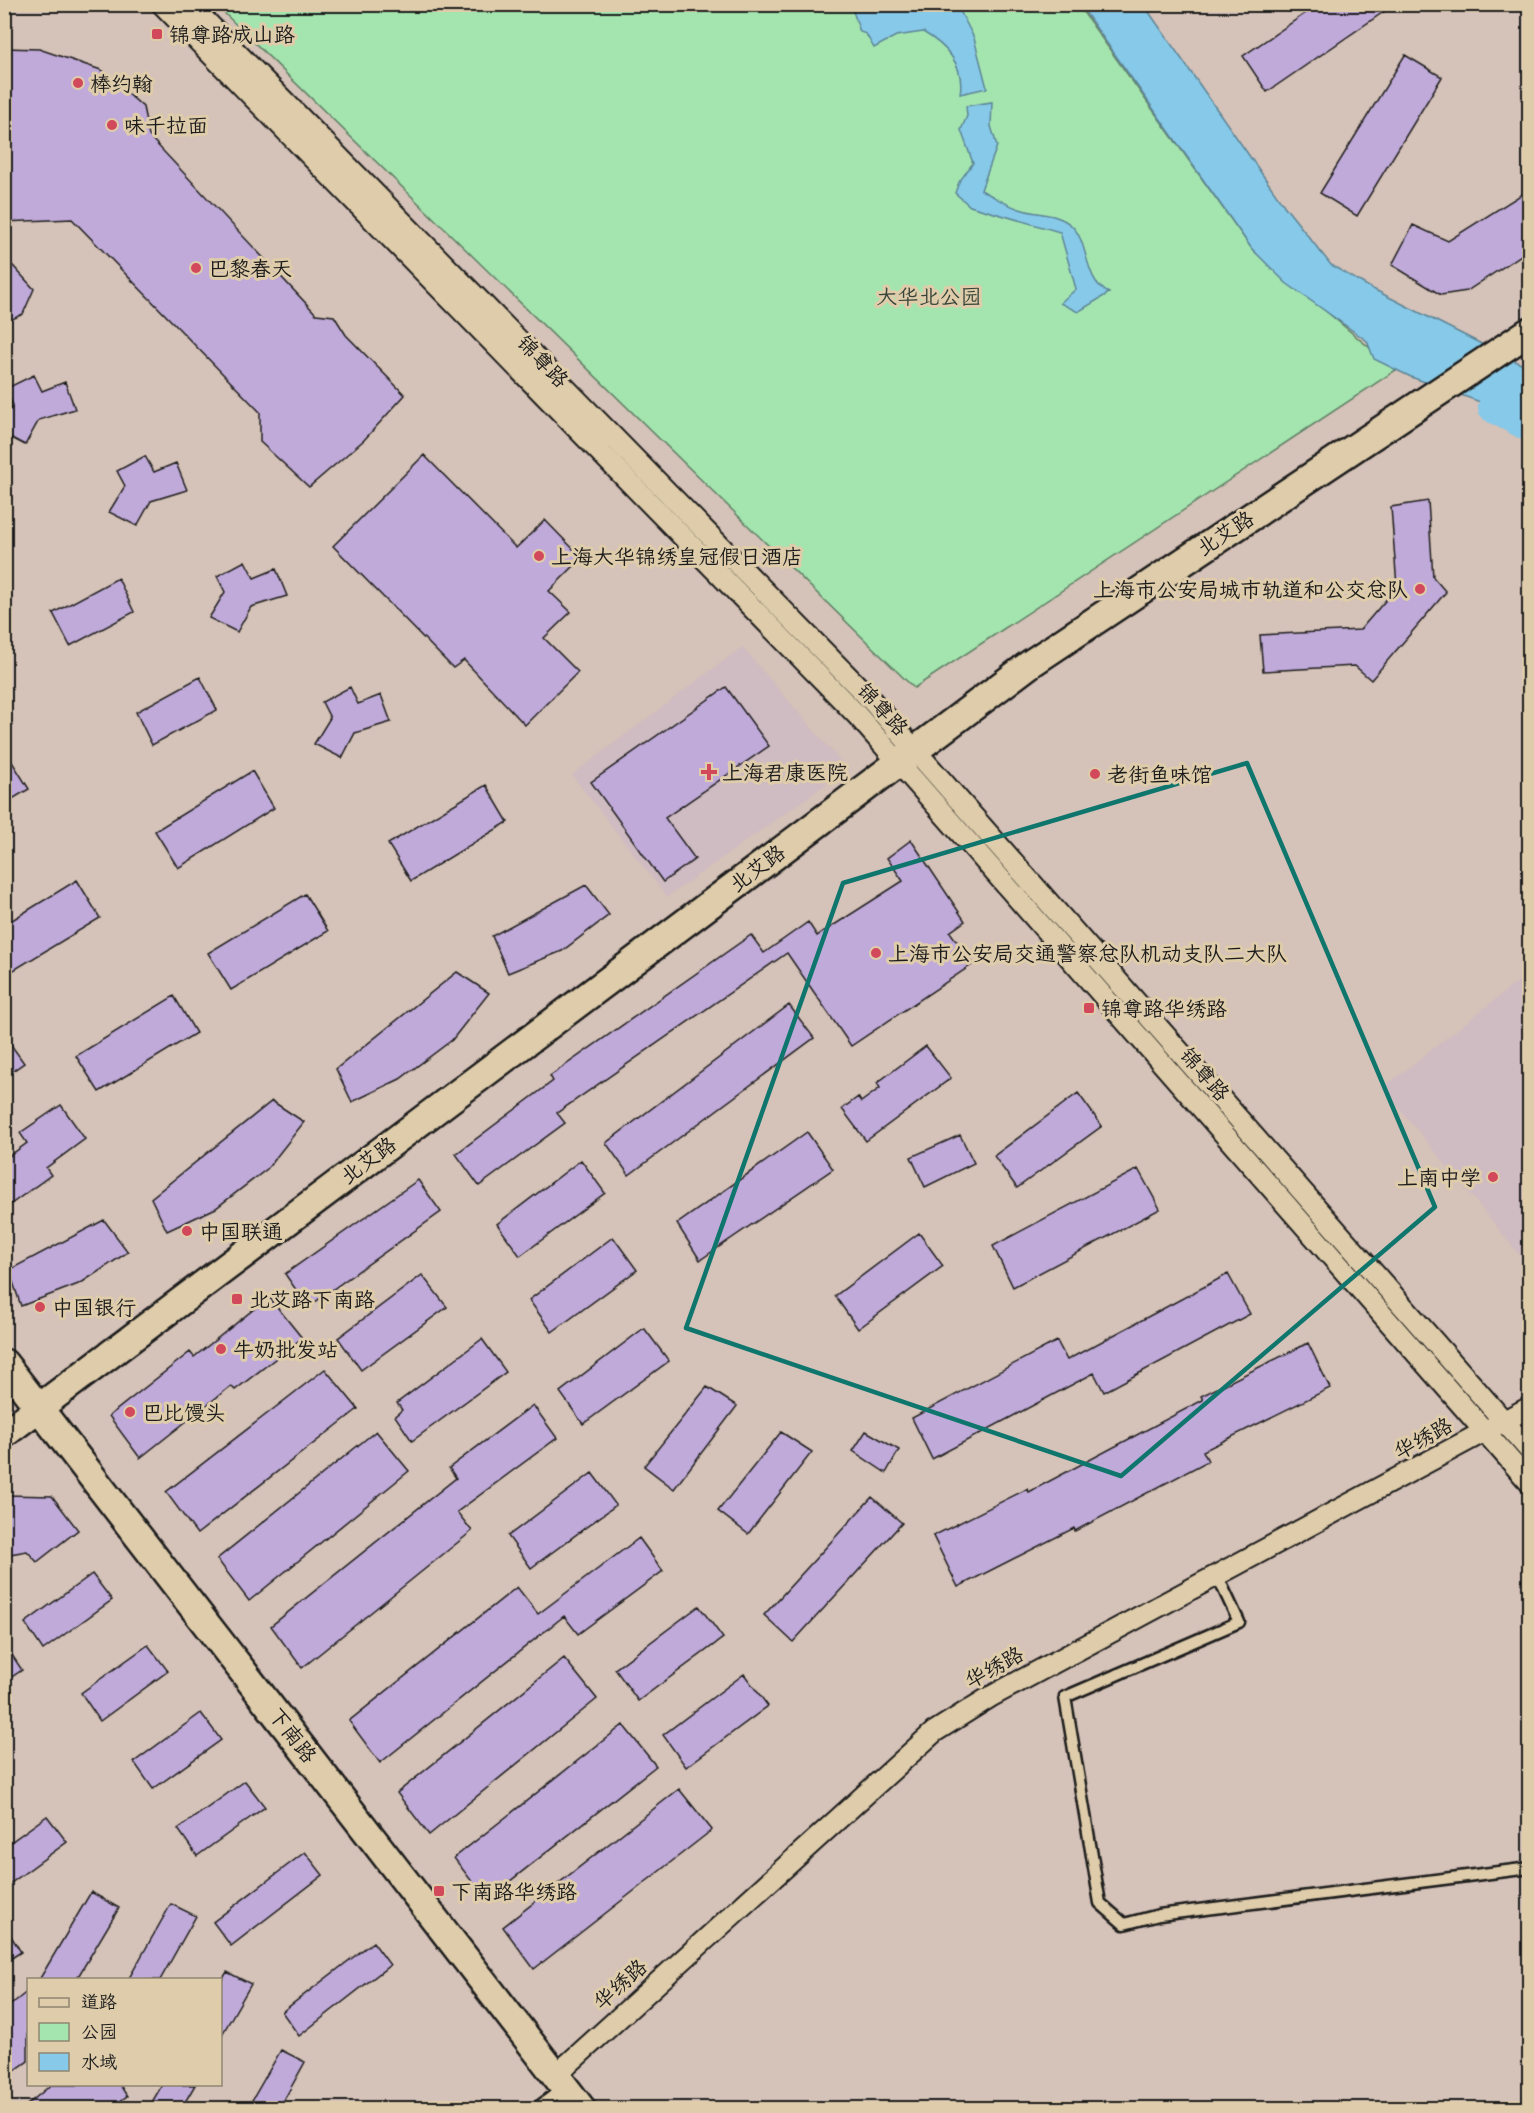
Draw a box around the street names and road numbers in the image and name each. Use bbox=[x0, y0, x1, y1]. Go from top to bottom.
street label: 锦尊路 bbox=[511, 328, 575, 394]
street label: 北艾路 bbox=[1191, 504, 1259, 562]
street label: 锦尊路 bbox=[851, 676, 915, 742]
street label: 北艾路 bbox=[723, 837, 791, 899]
street label: 锦尊路 bbox=[1173, 1041, 1237, 1107]
street label: 北艾路 bbox=[334, 1129, 402, 1191]
street label: 华绣路 bbox=[1388, 1410, 1458, 1466]
street label: 华绣路 bbox=[959, 1639, 1029, 1695]
street label: 下南路 bbox=[262, 1701, 324, 1769]
street label: 华绣路 bbox=[587, 1952, 653, 2016]

